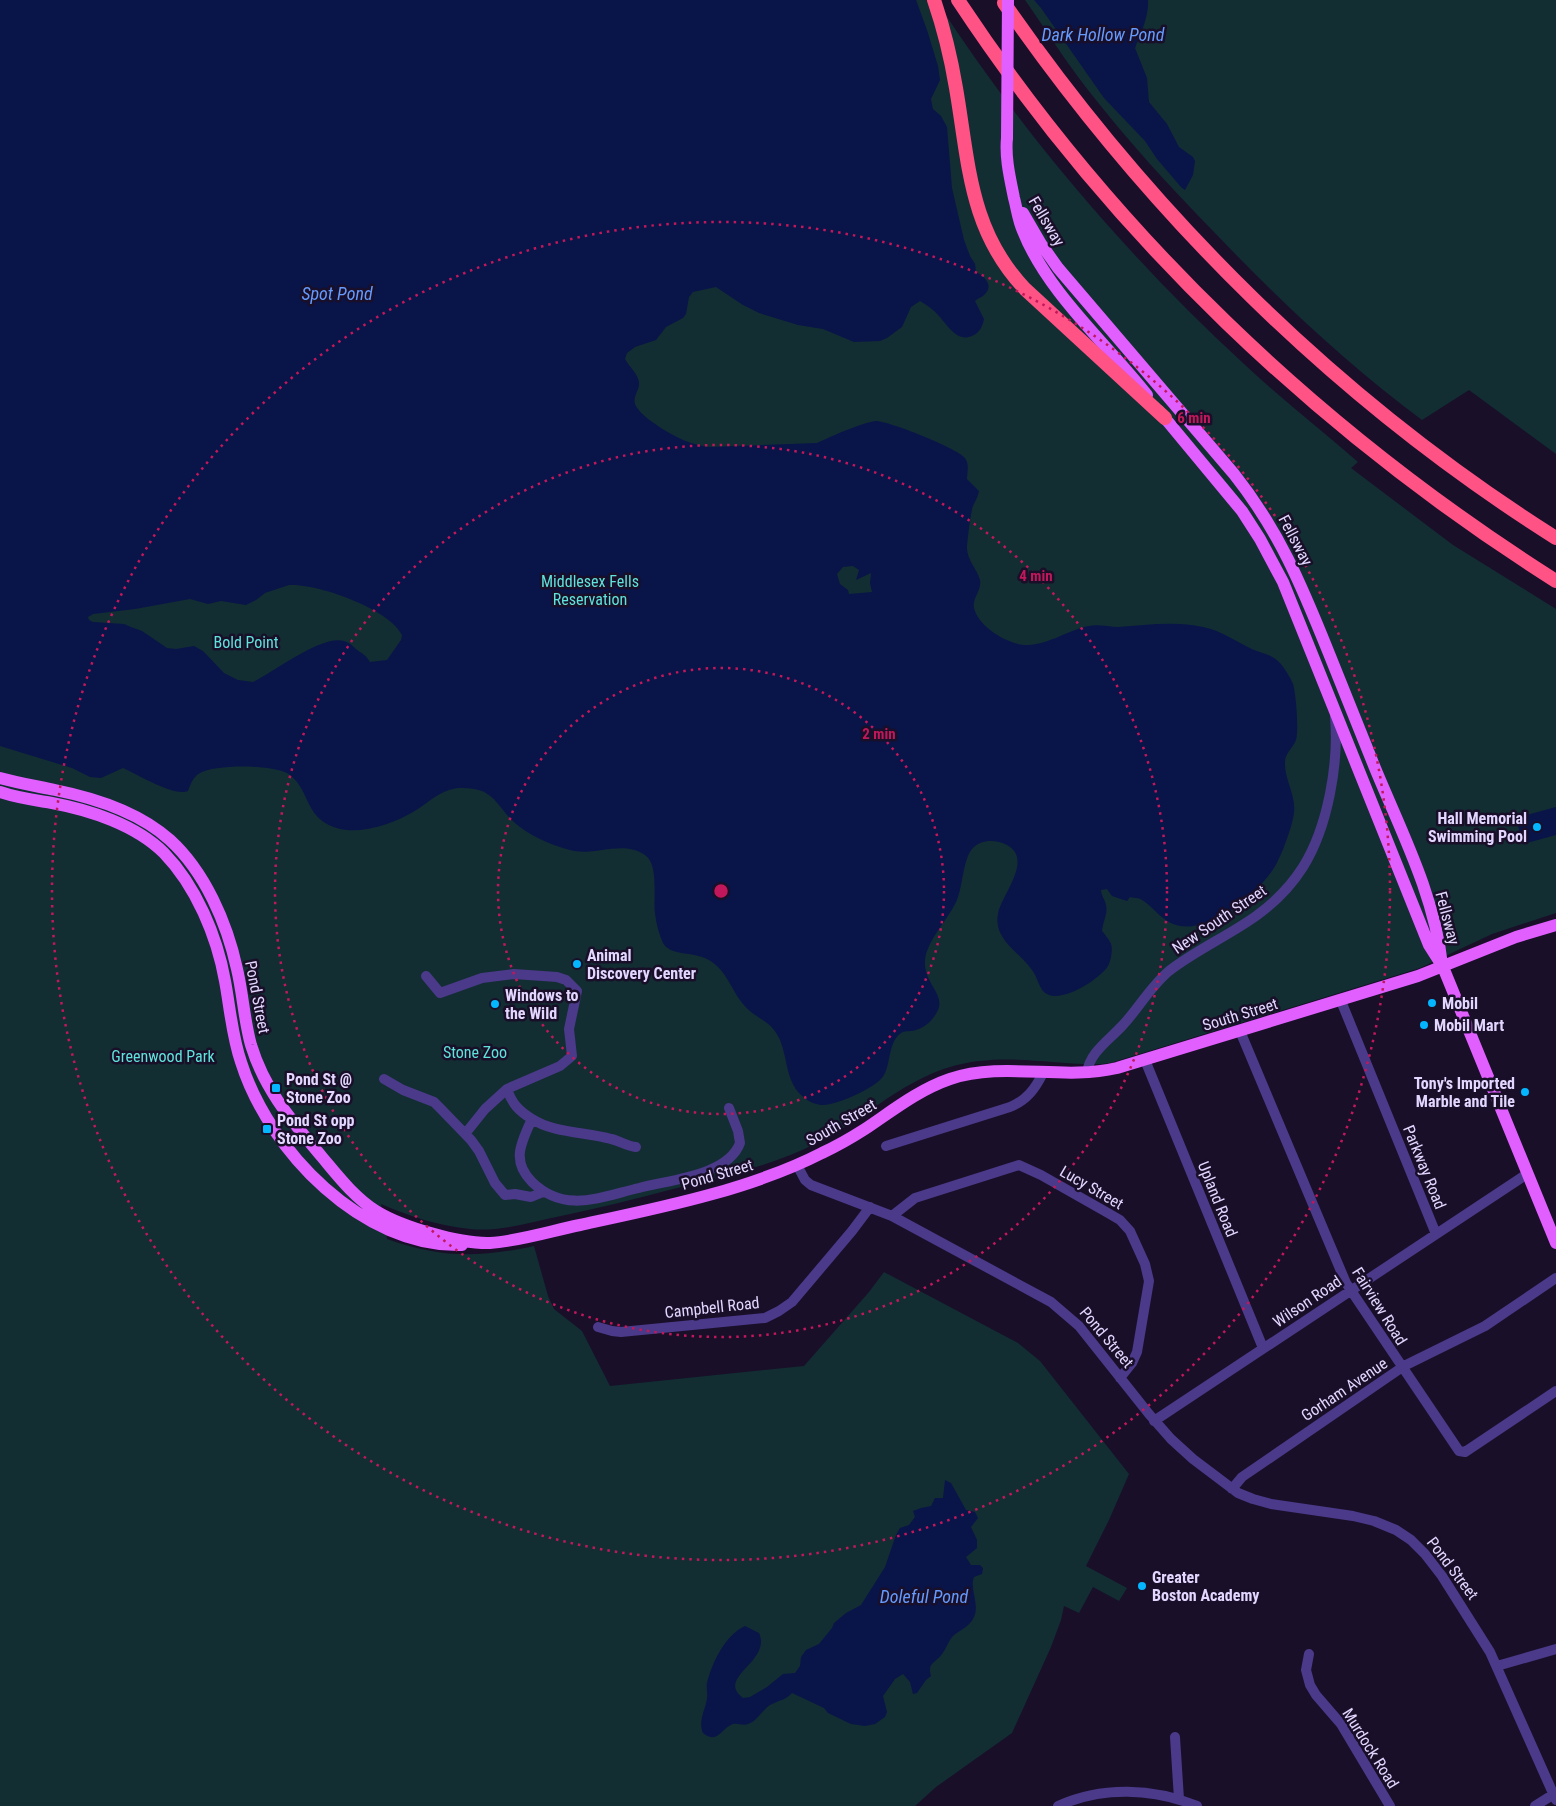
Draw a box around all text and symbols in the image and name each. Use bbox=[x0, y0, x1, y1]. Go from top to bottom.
water label: Dark Hollow Pond bbox=[1042, 24, 1165, 45]
street label: Fellsway bbox=[1024, 193, 1069, 250]
water label: Spot Pond bbox=[301, 283, 373, 304]
text: 6 min bbox=[1177, 409, 1211, 427]
street label: Fellsway bbox=[1274, 512, 1317, 569]
text: 4 min bbox=[1019, 567, 1053, 585]
park label: Middlesex Fells Reservation bbox=[541, 572, 639, 609]
park label: Bold Point bbox=[214, 633, 279, 652]
text: 2 min bbox=[862, 725, 896, 743]
place label: Hall Memorial Swimming Pool bbox=[1428, 809, 1527, 846]
marker: Hall Memorial Swimming Pool bbox=[1531, 821, 1543, 833]
street label: New South Street bbox=[1169, 881, 1270, 958]
centre of rings bbox=[712, 882, 730, 900]
street label: Fellsway bbox=[1431, 889, 1464, 947]
place label: Animal Discovery Center bbox=[587, 946, 696, 983]
marker: Animal Discovery Center bbox=[571, 958, 583, 970]
street label: Pond Street bbox=[241, 959, 274, 1035]
place label: Windows to the Wild bbox=[505, 986, 579, 1023]
street label: South Street bbox=[1200, 994, 1280, 1035]
place label: Mobil bbox=[1442, 994, 1478, 1013]
marker: Mobil bbox=[1426, 997, 1438, 1009]
marker: Windows to the Wild bbox=[489, 998, 501, 1010]
place label: Mobil Mart bbox=[1434, 1016, 1504, 1035]
marker: Mobil Mart bbox=[1418, 1019, 1430, 1031]
park label: Stone Zoo bbox=[443, 1043, 507, 1062]
park label: Greenwood Park bbox=[111, 1047, 216, 1066]
place label: Pond St @ Stone Zoo bbox=[286, 1070, 352, 1107]
place label: Tony's Imported Marble and Tile bbox=[1414, 1074, 1515, 1111]
marker: Pond St @ Stone Zoo bbox=[270, 1082, 282, 1094]
marker: Tony's Imported Marble and Tile bbox=[1519, 1086, 1531, 1098]
street label: South Street bbox=[803, 1095, 880, 1150]
place label: Pond St opp Stone Zoo bbox=[277, 1111, 355, 1148]
street label: Parkway Road bbox=[1399, 1122, 1450, 1212]
marker: Pond St opp Stone Zoo bbox=[261, 1123, 273, 1135]
street label: Pond Street bbox=[679, 1155, 755, 1194]
street label: Upland Road bbox=[1194, 1159, 1241, 1240]
street label: Lucy Street bbox=[1057, 1162, 1127, 1213]
street label: Fairview Road bbox=[1348, 1264, 1411, 1349]
street label: Wilson Road bbox=[1269, 1272, 1345, 1331]
street label: Campbell Road bbox=[664, 1293, 760, 1322]
street label: Pond Street bbox=[1076, 1303, 1138, 1372]
street label: Gorham Avenue bbox=[1298, 1354, 1391, 1425]
street label: Pond Street bbox=[1423, 1533, 1483, 1604]
place label: Greater Boston Academy bbox=[1152, 1568, 1259, 1605]
marker: Greater Boston Academy bbox=[1136, 1580, 1148, 1592]
water label: Doleful Pond bbox=[880, 1586, 969, 1607]
street label: Murdock Road bbox=[1338, 1705, 1403, 1792]

